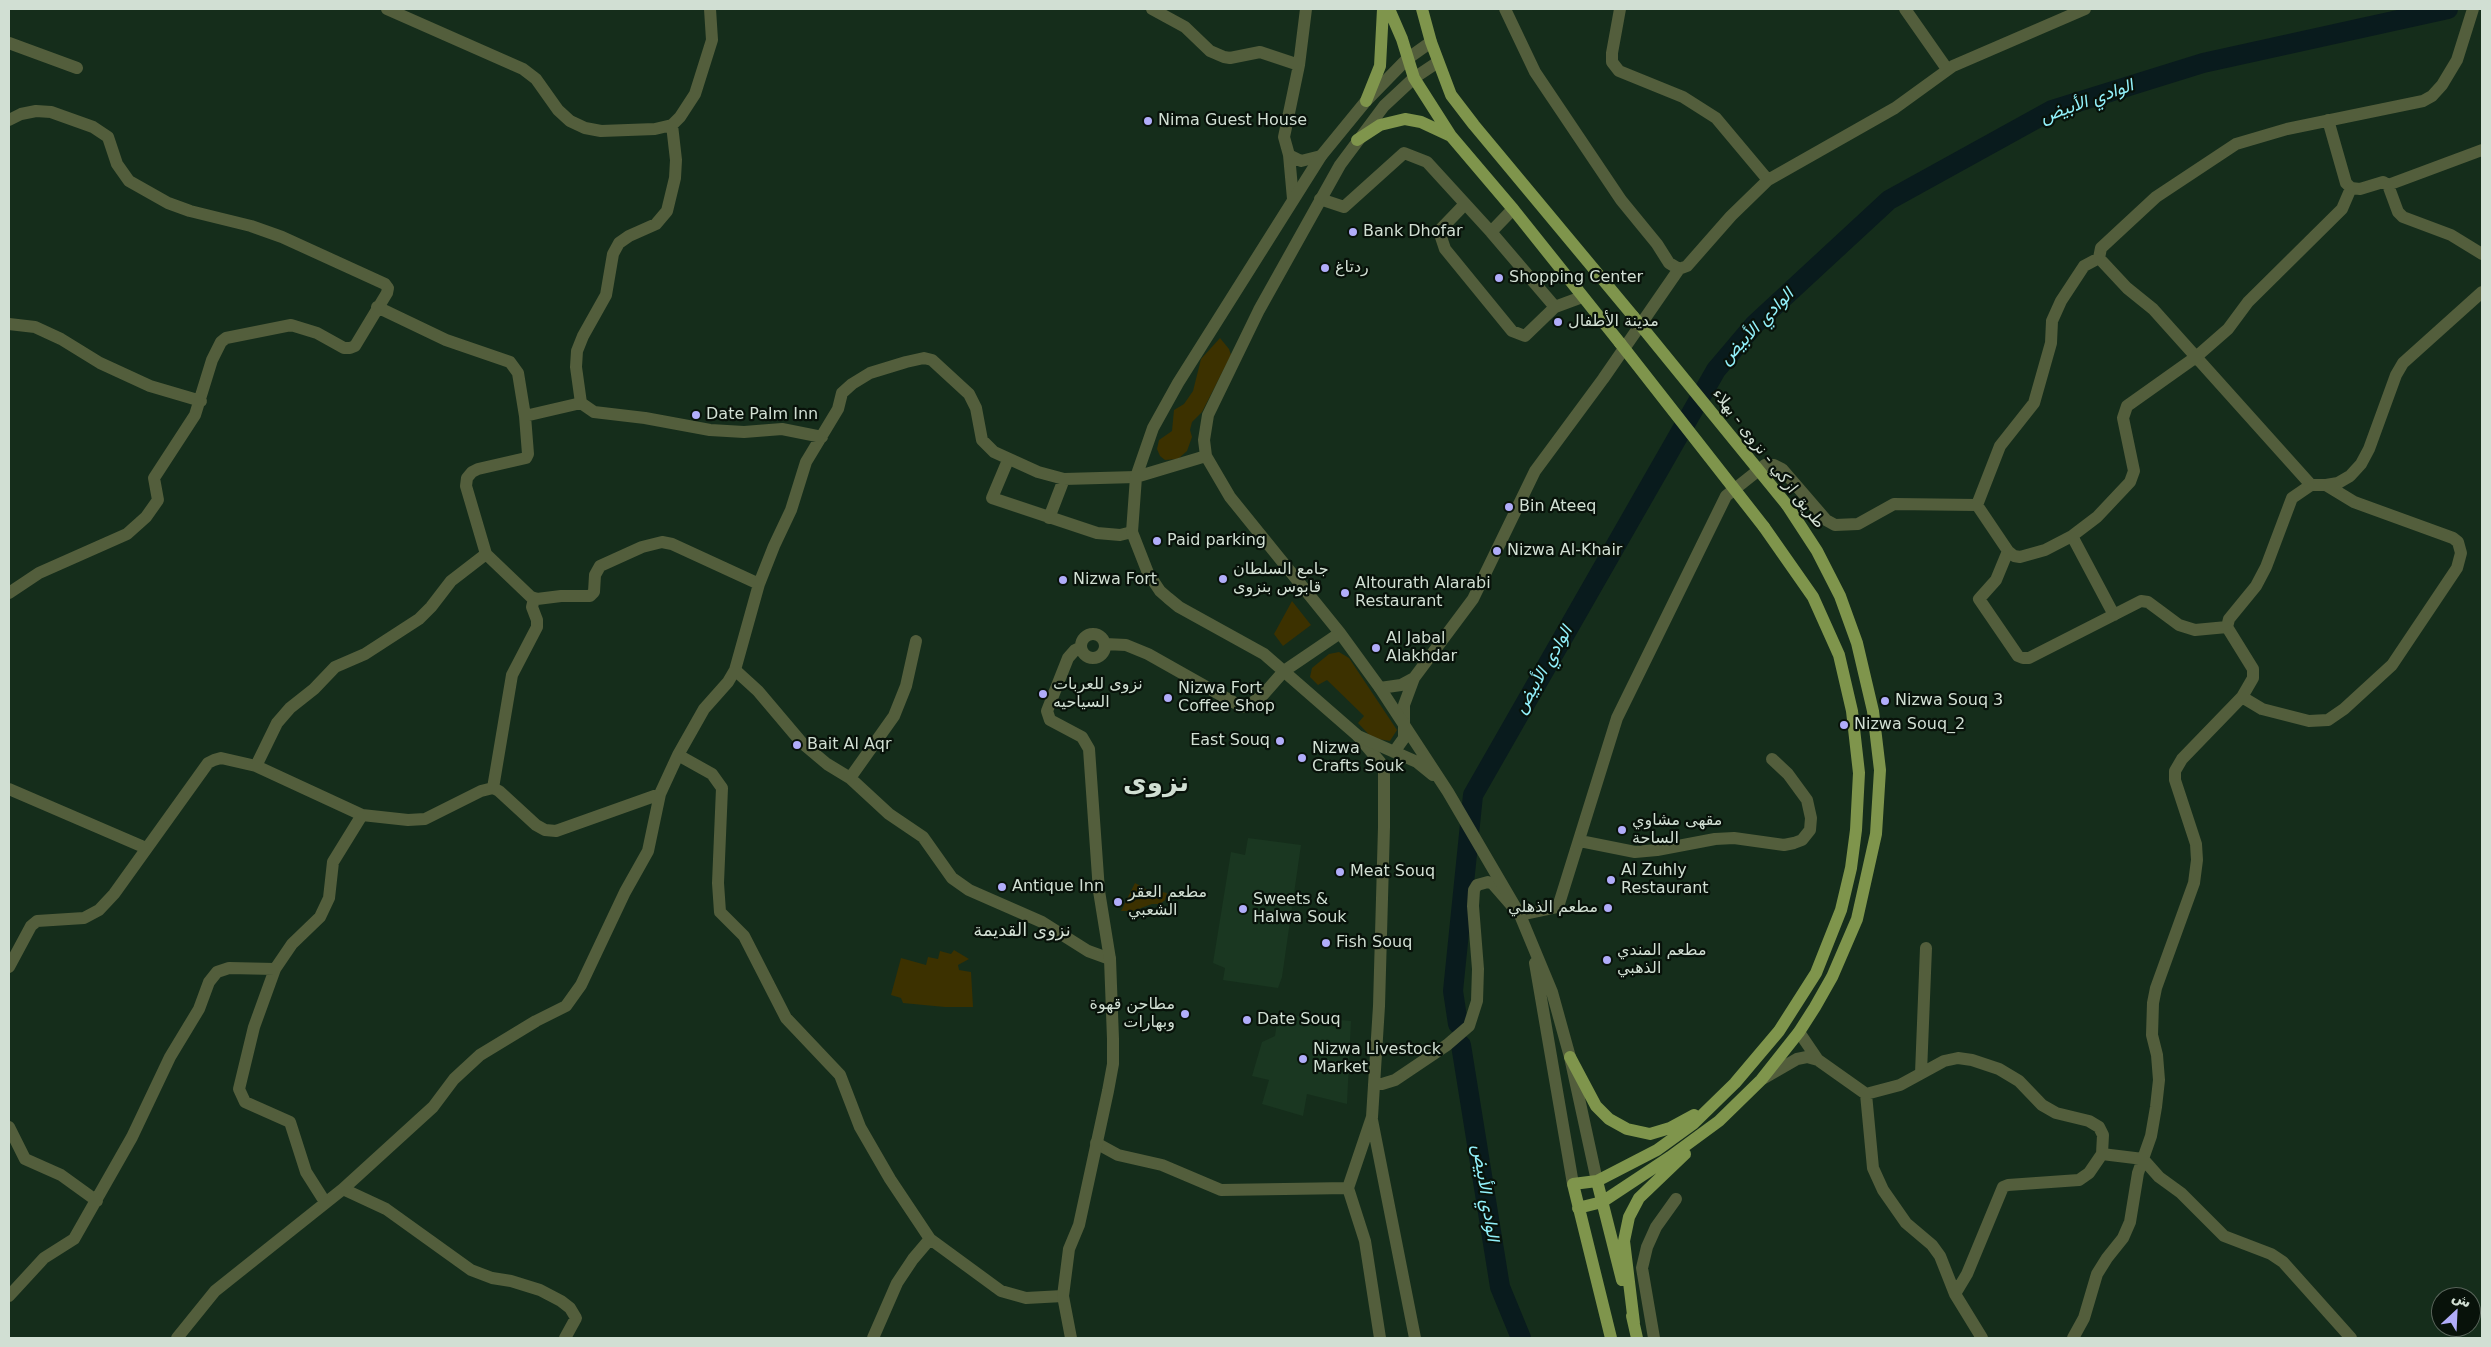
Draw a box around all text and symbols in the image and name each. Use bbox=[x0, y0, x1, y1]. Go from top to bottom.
water label: الوادي الأبيض bbox=[2037, 75, 2137, 129]
place label: Nima Guest House bbox=[1158, 111, 1307, 131]
marker: Nima Guest House bbox=[1142, 115, 1154, 127]
place label: Bank Dhofar bbox=[1363, 222, 1463, 242]
marker: Bank Dhofar bbox=[1347, 226, 1359, 238]
place label: ردتاغ bbox=[1335, 258, 1369, 278]
marker: ردتاغ bbox=[1319, 262, 1331, 274]
place label: Shopping Center bbox=[1509, 268, 1643, 288]
marker: Shopping Center bbox=[1493, 272, 1505, 284]
water label: الوادي الأبيض bbox=[1715, 284, 1799, 370]
place label: مدينة الأطفال bbox=[1568, 312, 1659, 332]
marker: مدينة الأطفال bbox=[1552, 316, 1564, 328]
street label: طريق ازكي - نزوى - بهلاء bbox=[1708, 385, 1828, 533]
place label: Date Palm Inn bbox=[706, 405, 818, 425]
marker: Date Palm Inn bbox=[690, 409, 702, 421]
place label: Bin Ateeq bbox=[1519, 497, 1596, 517]
marker: Bin Ateeq bbox=[1503, 501, 1515, 513]
place label: Paid parking bbox=[1167, 531, 1266, 551]
marker: Paid parking bbox=[1151, 535, 1163, 547]
place label: Nizwa Al-Khair bbox=[1507, 541, 1622, 561]
marker: Nizwa Al-Khair bbox=[1491, 545, 1503, 557]
place label: جامع السلطان قابوس بنزوى bbox=[1233, 560, 1329, 598]
place label: Nizwa Fort bbox=[1073, 570, 1157, 590]
marker: جامع السلطان قابوس بنزوى bbox=[1217, 573, 1229, 585]
marker: Nizwa Fort bbox=[1057, 574, 1069, 586]
place label: Altourath Alarabi Restaurant bbox=[1355, 574, 1491, 612]
marker: Altourath Alarabi Restaurant bbox=[1339, 587, 1351, 599]
water label: الوادي الأبيض bbox=[1510, 622, 1578, 718]
place label: Al Jabal Alakhdar bbox=[1386, 629, 1457, 667]
marker: Al Jabal Alakhdar bbox=[1370, 642, 1382, 654]
place label: نزوى للعربات السياحيه bbox=[1053, 675, 1143, 713]
place label: Nizwa Fort Coffee Shop bbox=[1178, 679, 1275, 717]
marker: نزوى للعربات السياحيه bbox=[1037, 688, 1049, 700]
place label: Nizwa Souq 3 bbox=[1895, 691, 2003, 711]
marker: Nizwa Fort Coffee Shop bbox=[1162, 692, 1174, 704]
marker: Nizwa Souq 3 bbox=[1879, 695, 1891, 707]
place label: Nizwa Souq_2 bbox=[1854, 715, 1965, 735]
marker: Nizwa Souq_2 bbox=[1838, 719, 1850, 731]
place label: East Souq bbox=[1190, 731, 1270, 751]
place label: Bait Al Aqr bbox=[807, 735, 891, 755]
marker: East Souq bbox=[1274, 735, 1286, 747]
marker: Bait Al Aqr bbox=[791, 739, 803, 751]
place label: Nizwa Crafts Souk bbox=[1312, 739, 1404, 777]
marker: Nizwa Crafts Souk bbox=[1296, 752, 1308, 764]
district label: نزوى bbox=[1123, 768, 1189, 800]
place label: مقهى مشاوي الساحة bbox=[1632, 811, 1722, 849]
marker: مقهى مشاوي الساحة bbox=[1616, 824, 1628, 836]
place label: Al Zuhly Restaurant bbox=[1621, 861, 1709, 899]
place label: Meat Souq bbox=[1350, 862, 1435, 882]
marker: Meat Souq bbox=[1334, 866, 1346, 878]
marker: Al Zuhly Restaurant bbox=[1605, 874, 1617, 886]
place label: Antique Inn bbox=[1012, 877, 1104, 897]
marker: Antique Inn bbox=[996, 881, 1008, 893]
place label: مطعم العقر الشعبي bbox=[1128, 883, 1207, 921]
place label: Sweets & Halwa Souk bbox=[1253, 890, 1347, 928]
marker: مطعم العقر الشعبي bbox=[1112, 896, 1124, 908]
place label: مطعم الذهلي bbox=[1508, 898, 1598, 918]
marker: مطعم الذهلي bbox=[1602, 902, 1614, 914]
marker: Sweets & Halwa Souk bbox=[1237, 903, 1249, 915]
district label: نزوى القديمة bbox=[973, 920, 1071, 942]
place label: Fish Souq bbox=[1336, 933, 1412, 953]
marker: Fish Souq bbox=[1320, 937, 1332, 949]
place label: مطعم المندي الذهبي bbox=[1617, 941, 1706, 979]
marker: مطعم المندي الذهبي bbox=[1601, 954, 1613, 966]
place label: مطاحن قهوة وبهارات bbox=[1090, 995, 1175, 1033]
marker: مطاحن قهوة وبهارات bbox=[1179, 1008, 1191, 1020]
place label: Date Souq bbox=[1257, 1010, 1341, 1030]
marker: Date Souq bbox=[1241, 1014, 1253, 1026]
place label: Nizwa Livestock Market bbox=[1313, 1040, 1441, 1078]
marker: Nizwa Livestock Market bbox=[1297, 1053, 1309, 1065]
water label: الوادي الأبيض bbox=[1467, 1143, 1503, 1243]
north arrow bbox=[2431, 1287, 2481, 1337]
text: ش bbox=[2450, 1288, 2474, 1311]

